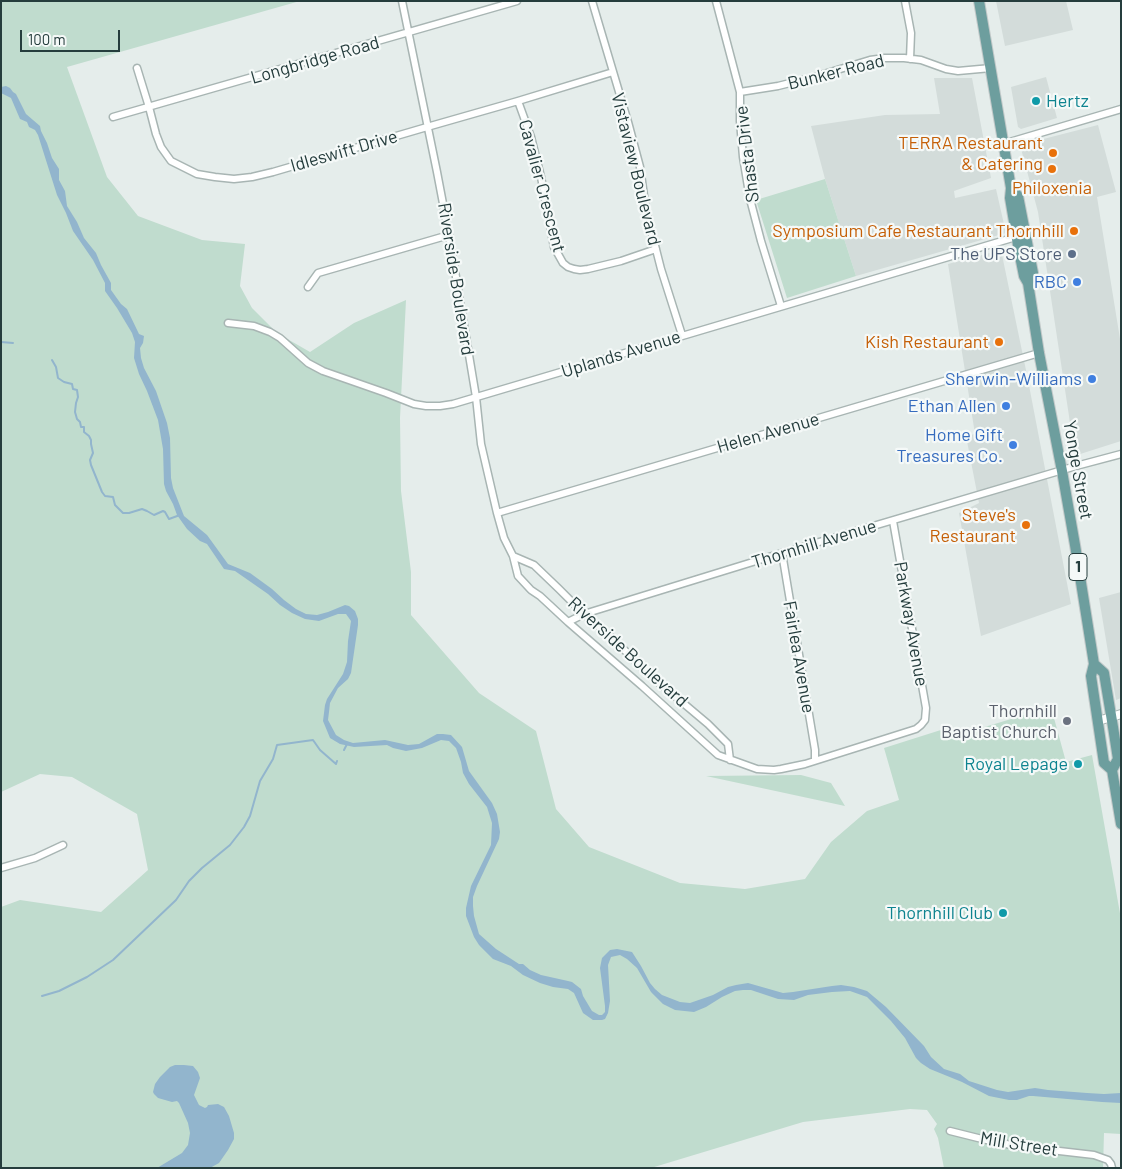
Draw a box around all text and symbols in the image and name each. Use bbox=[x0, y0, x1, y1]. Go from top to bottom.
scale bar bbox=[22, 20, 122, 52]
text: 100 m bbox=[28, 30, 66, 48]
street label: Longbridge Road bbox=[248, 31, 382, 89]
street label: Bunker Road bbox=[786, 50, 886, 94]
street label: Vistaview Boulevard bbox=[607, 90, 665, 248]
place label: Hertz bbox=[1046, 90, 1089, 112]
marker: Hertz bbox=[1030, 95, 1042, 107]
street label: Shasta Drive bbox=[730, 104, 764, 204]
street label: Cavalier Crescent bbox=[514, 117, 570, 255]
street label: Idleswift Drive bbox=[288, 125, 400, 177]
place label: TERRA Restaurant & Catering bbox=[898, 132, 1043, 174]
marker: TERRA Restaurant & Catering bbox=[1047, 147, 1059, 159]
marker: Philoxenia bbox=[1046, 163, 1058, 175]
place label: Philoxenia bbox=[1012, 177, 1092, 199]
street label: Riverside Boulevard bbox=[433, 201, 479, 357]
place label: Symposium Cafe Restaurant Thornhill bbox=[772, 220, 1064, 242]
marker: Symposium Cafe Restaurant Thornhill bbox=[1068, 225, 1080, 237]
place label: The UPS Store bbox=[950, 243, 1062, 265]
marker: The UPS Store bbox=[1066, 248, 1078, 260]
place label: RBC bbox=[1034, 271, 1067, 293]
marker: RBC bbox=[1071, 276, 1083, 288]
street label: Uplands Avenue bbox=[559, 326, 683, 382]
place label: Kish Restaurant bbox=[865, 331, 989, 353]
marker: Kish Restaurant bbox=[993, 336, 1005, 348]
place label: Sherwin-Williams bbox=[945, 368, 1082, 390]
marker: Sherwin-Williams bbox=[1086, 373, 1098, 385]
place label: Ethan Allen bbox=[908, 395, 996, 417]
marker: Ethan Allen bbox=[1000, 400, 1012, 412]
street label: Helen Avenue bbox=[714, 408, 822, 458]
street label: Yonge Street bbox=[1059, 419, 1097, 521]
place label: Home Gift Treasures Co. bbox=[897, 424, 1003, 466]
marker: Home Gift Treasures Co. bbox=[1007, 439, 1019, 451]
place label: Steve's Restaurant bbox=[930, 504, 1016, 546]
street label: Thornhill Avenue bbox=[749, 515, 879, 573]
marker: Steve's Restaurant bbox=[1020, 519, 1032, 531]
road number: 1 bbox=[1069, 554, 1087, 580]
street label: Parkway Avenue bbox=[889, 560, 933, 688]
street label: Riverside Boulevard bbox=[563, 592, 693, 712]
street label: Fairlea Avenue bbox=[778, 599, 820, 715]
place label: Thornhill Baptist Church bbox=[941, 700, 1057, 742]
marker: Thornhill Baptist Church bbox=[1061, 715, 1073, 727]
place label: Royal Lepage bbox=[964, 753, 1068, 775]
marker: Royal Lepage bbox=[1072, 758, 1084, 770]
place label: Thornhill Club bbox=[886, 902, 993, 924]
marker: Thornhill Club bbox=[997, 907, 1009, 919]
street label: Mill Street bbox=[979, 1127, 1059, 1161]

